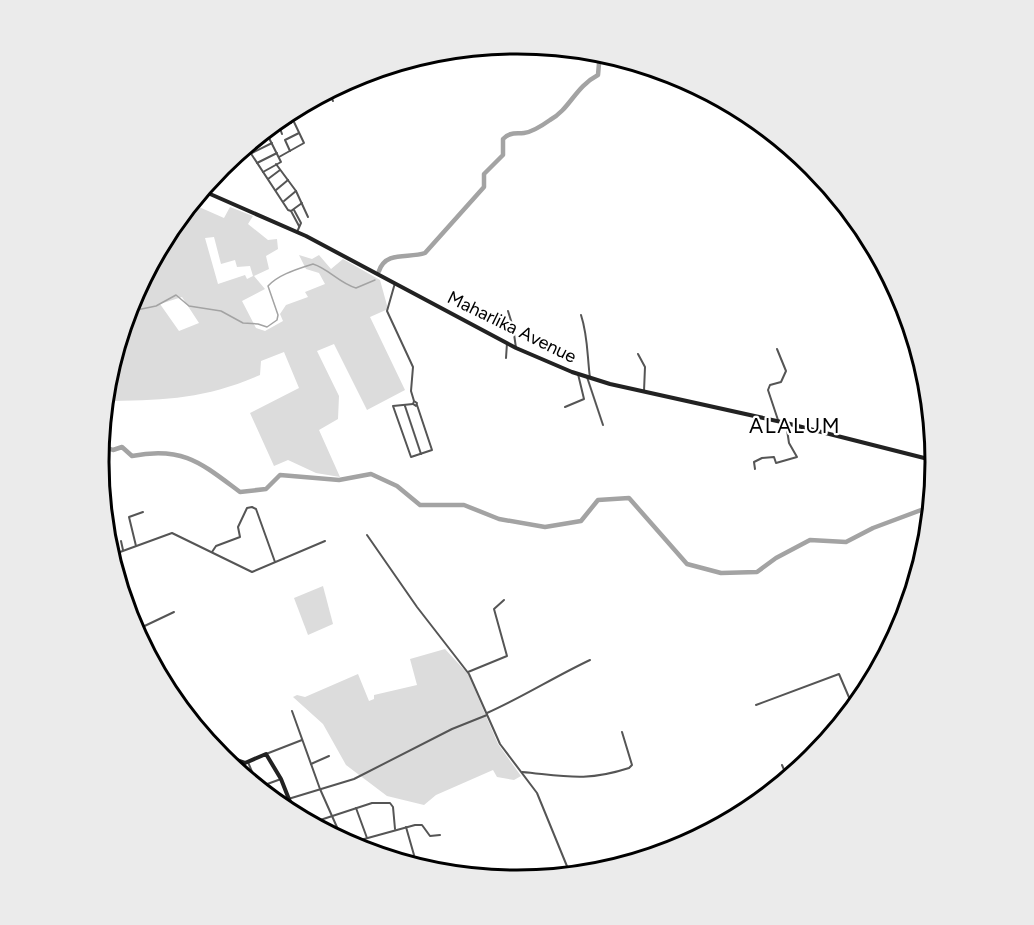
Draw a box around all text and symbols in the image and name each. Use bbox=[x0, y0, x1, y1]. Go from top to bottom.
street label: Maharlika Avenue bbox=[444, 286, 580, 368]
district label: ALALUM bbox=[749, 413, 841, 438]

